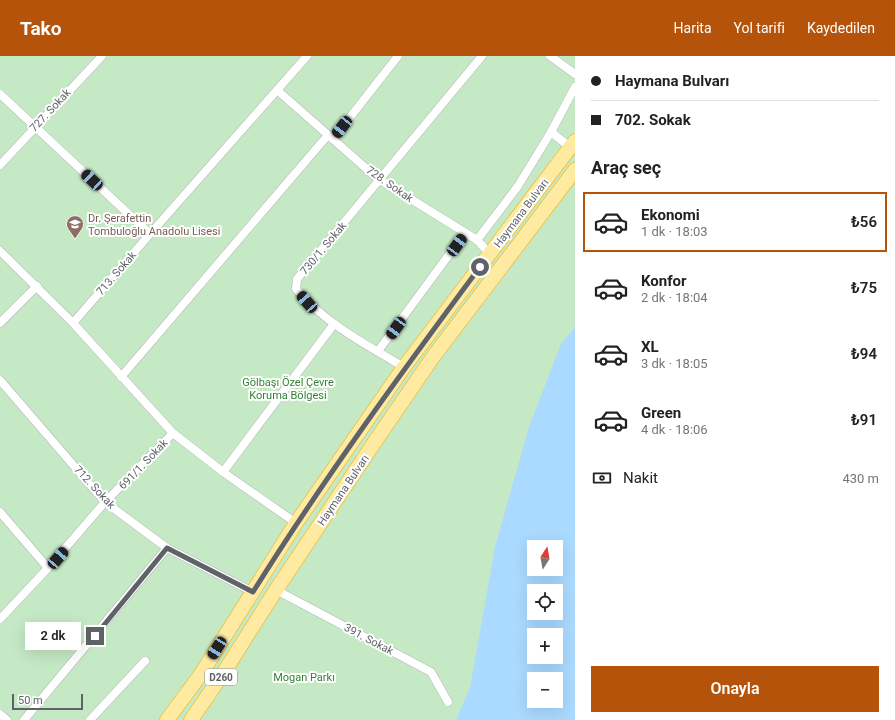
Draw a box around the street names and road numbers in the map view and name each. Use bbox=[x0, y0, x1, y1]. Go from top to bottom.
street label: 727. Sokak bbox=[27, 86, 74, 135]
street label: 728. Sokak bbox=[364, 164, 416, 205]
street label: Haymana Bulvarı bbox=[491, 176, 551, 250]
street label: 730/1. Sokak bbox=[298, 219, 349, 277]
street label: 713. Sokak bbox=[94, 248, 139, 298]
street label: 691/1. Sokak bbox=[116, 436, 171, 492]
street label: Haymana Bulvarı bbox=[315, 452, 372, 528]
street label: 712. Sokak bbox=[71, 463, 118, 512]
street label: 391. Sokak bbox=[342, 621, 396, 658]
road number: D260 bbox=[205, 669, 237, 685]

